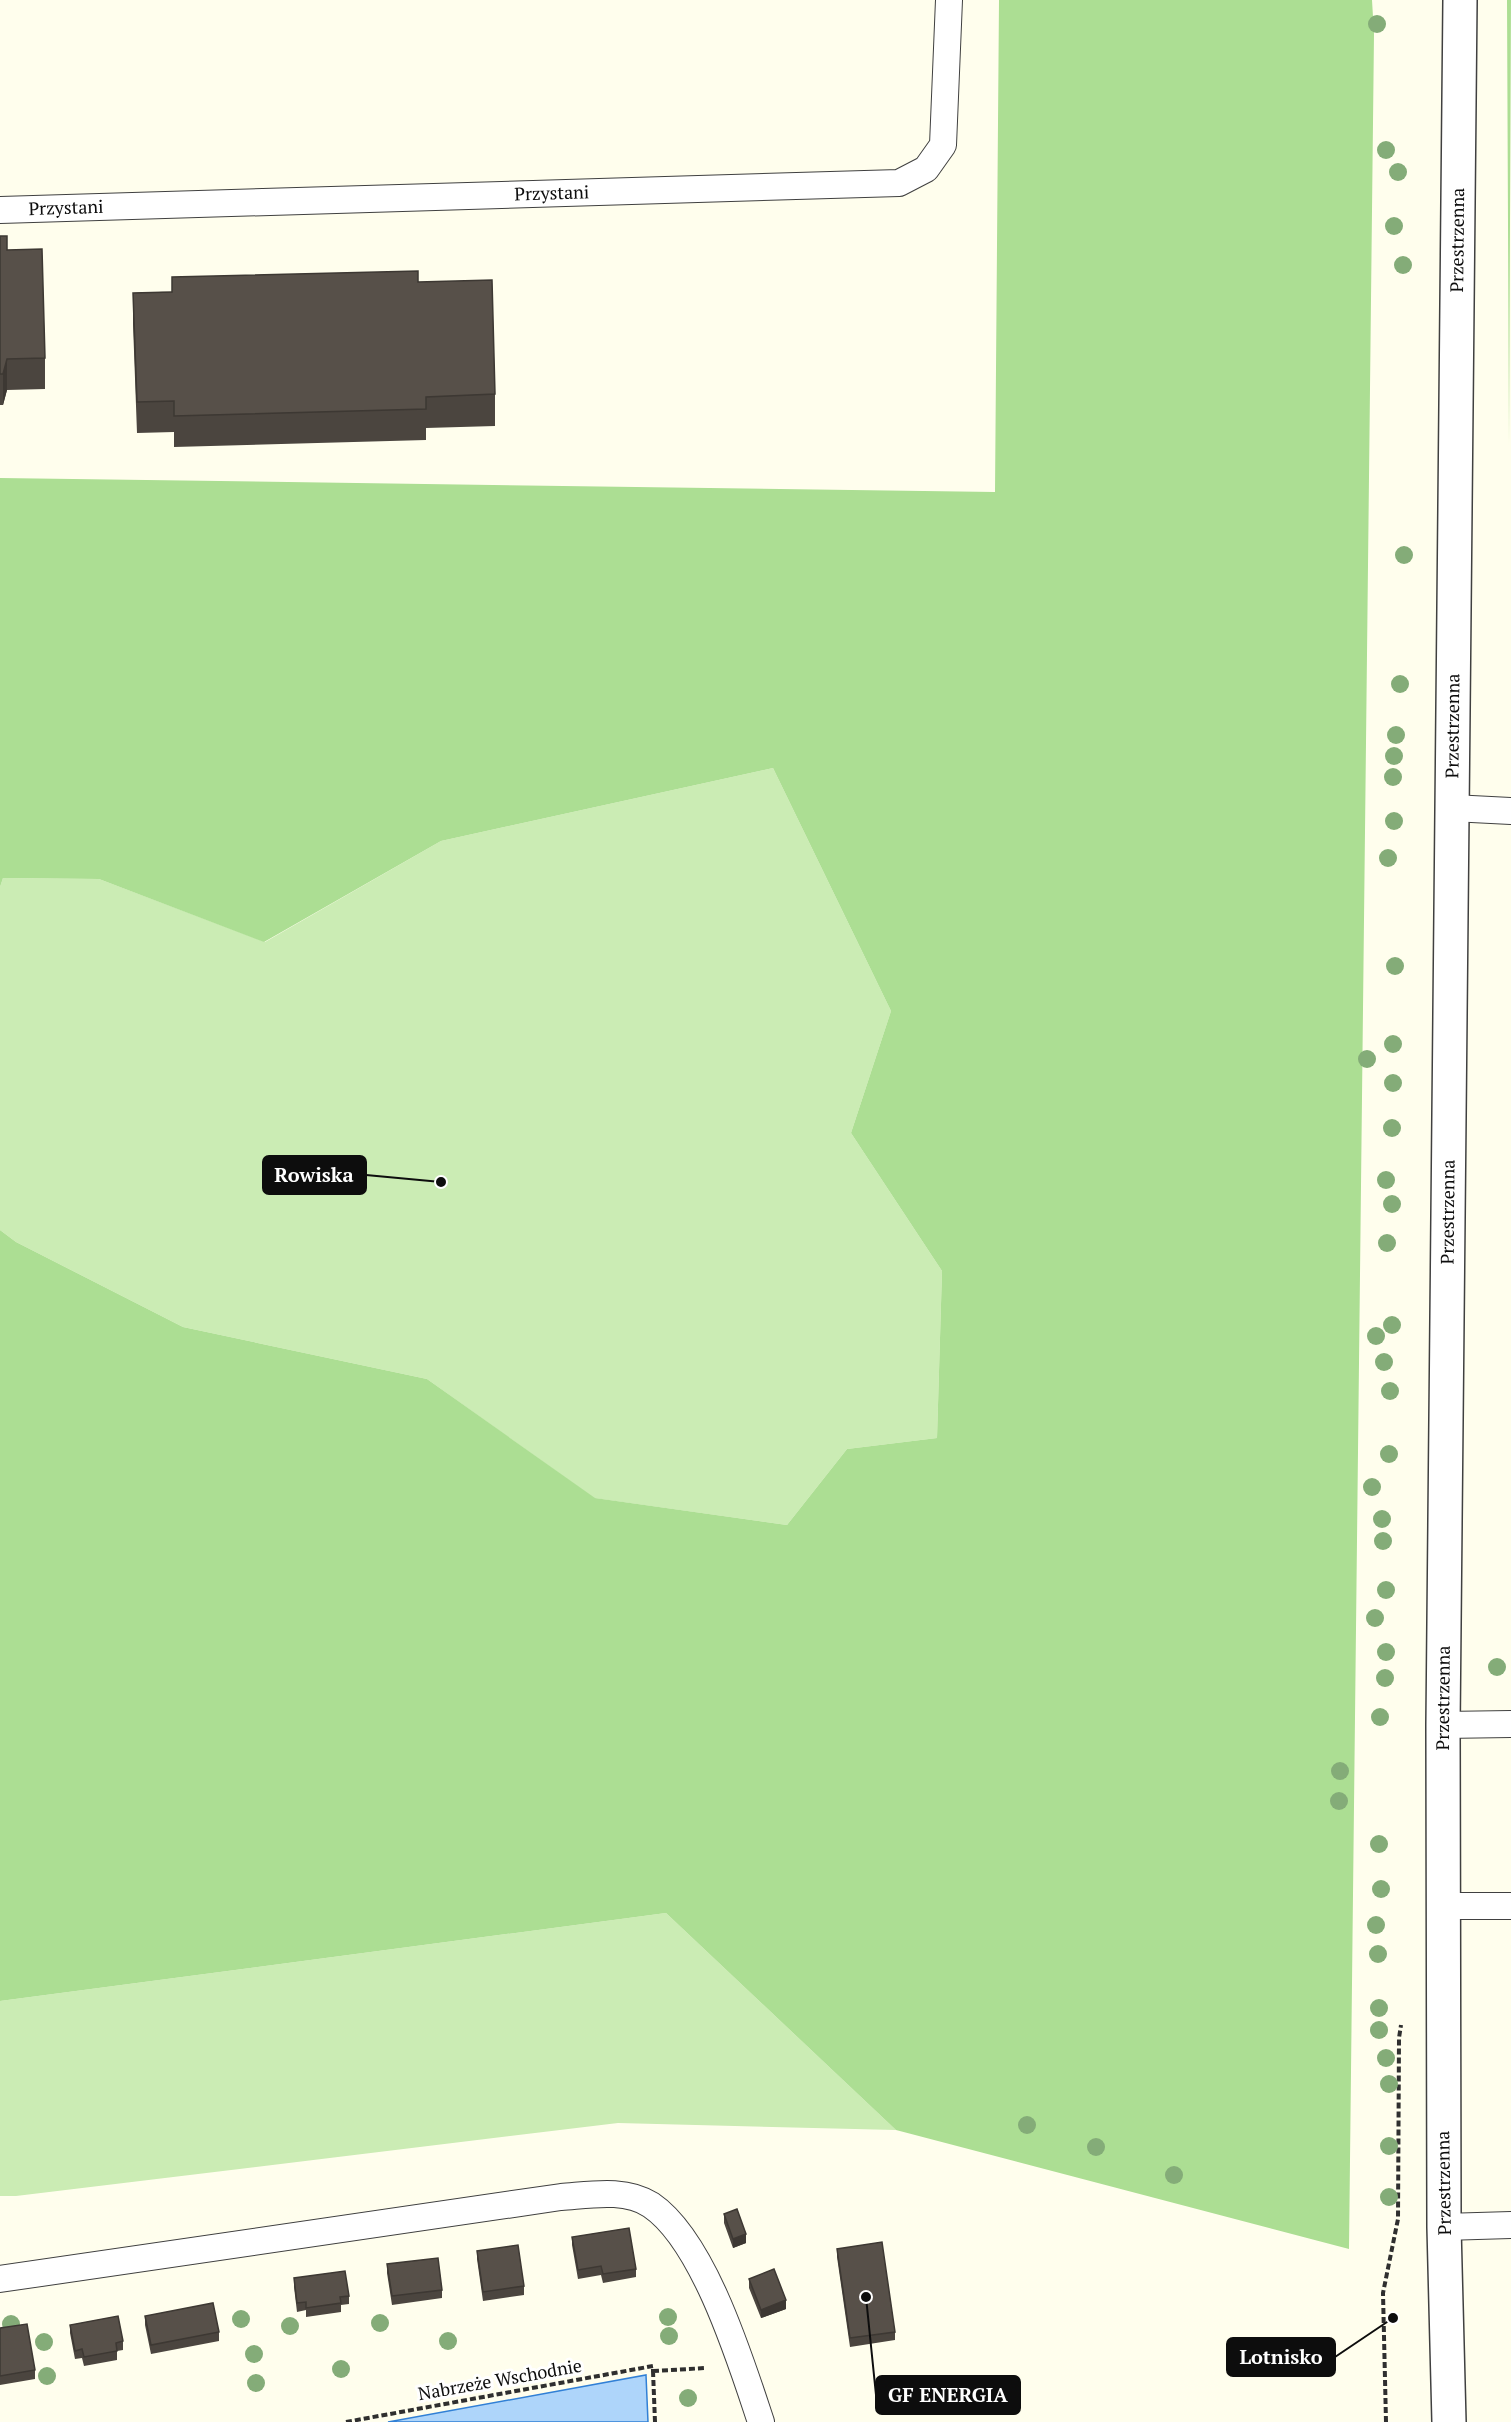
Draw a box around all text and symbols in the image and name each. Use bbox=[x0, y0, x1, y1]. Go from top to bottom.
street label: Przystani bbox=[514, 179, 590, 206]
street label: Przestrzenna bbox=[1444, 188, 1469, 293]
street label: Przystani bbox=[28, 194, 104, 220]
street label: Przestrzenna bbox=[1439, 674, 1464, 779]
callout: Rowiska bbox=[263, 1156, 366, 1194]
street label: Przestrzenna bbox=[1435, 1160, 1460, 1265]
text: Rowiska bbox=[274, 1161, 354, 1188]
street label: Przestrzenna bbox=[1430, 1646, 1455, 1750]
street label: Przestrzenna bbox=[1430, 2130, 1456, 2236]
callout: Lotnisko bbox=[1227, 2338, 1335, 2376]
text: Lotnisko bbox=[1239, 2343, 1323, 2370]
street label: Nabrzeże Wschodnie bbox=[416, 2353, 584, 2405]
callout: GF ENERGIA bbox=[876, 2376, 1020, 2414]
text: GF ENERGIA bbox=[888, 2381, 1008, 2408]

